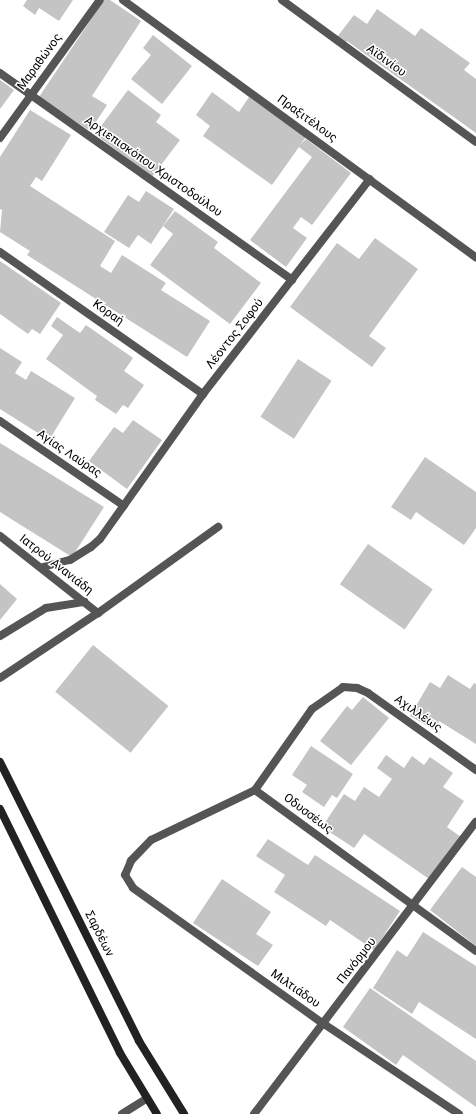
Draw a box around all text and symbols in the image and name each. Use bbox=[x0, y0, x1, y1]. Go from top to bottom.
street label: Μαραθώνος bbox=[15, 31, 65, 93]
street label: Αϊδινίου bbox=[363, 42, 409, 80]
street label: Πραξιτέλους bbox=[274, 92, 340, 146]
street label: Αρχιεπισκόπου Χριστοδούλου bbox=[81, 114, 225, 220]
street label: Λέοντος Σοφού bbox=[203, 296, 267, 372]
street label: Κοραή bbox=[90, 297, 126, 329]
street label: Αγίας Λαύρας bbox=[34, 427, 104, 481]
street label: Ιατρού Ανανιάδη bbox=[16, 532, 96, 598]
street label: Αχιλλέως bbox=[391, 692, 445, 736]
street label: Οδυσσέως bbox=[280, 791, 336, 837]
street label: Σαρδέων bbox=[81, 909, 117, 959]
street label: Πανόρμου bbox=[334, 935, 380, 987]
street label: Μιλτιάδου bbox=[268, 967, 322, 1011]

